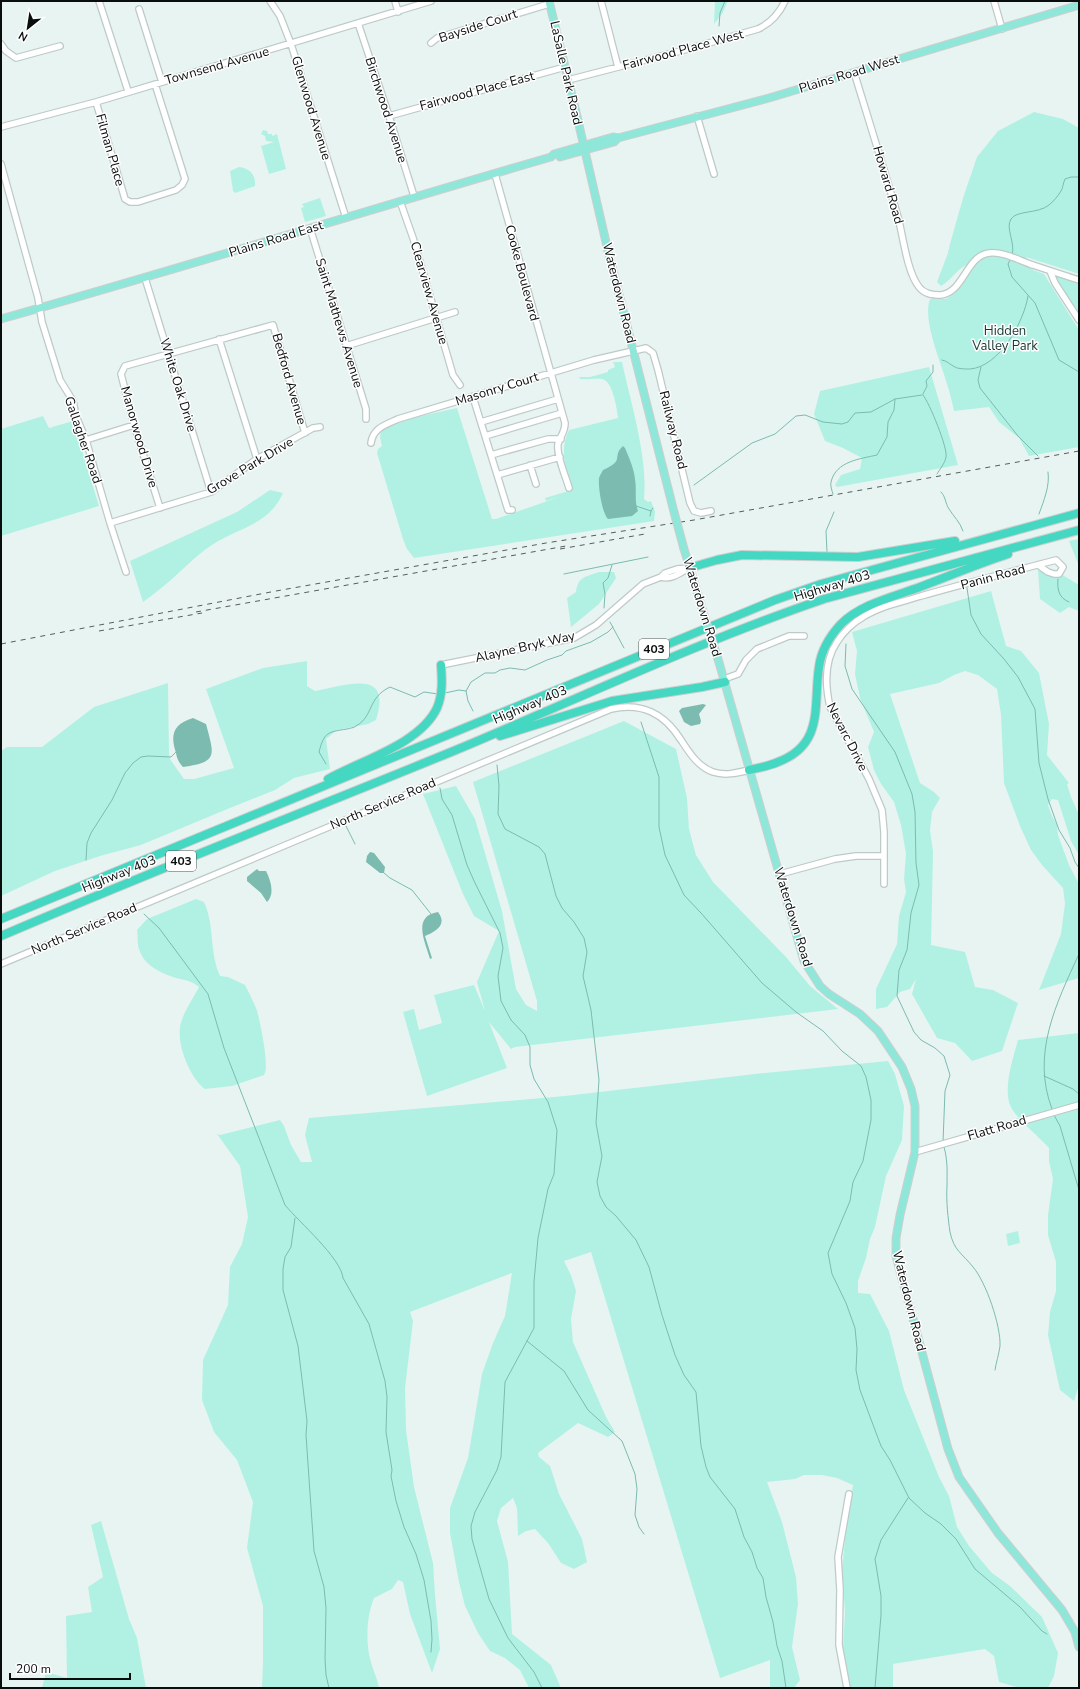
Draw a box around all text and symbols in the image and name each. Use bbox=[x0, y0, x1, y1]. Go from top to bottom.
street label: Bayside Court bbox=[436, 5, 520, 47]
north arrow bbox=[8, 8, 48, 48]
street label: LaSalle Park Road bbox=[545, 19, 587, 127]
street label: Fairwood Place West bbox=[621, 25, 746, 75]
text: N bbox=[16, 28, 31, 45]
street label: Townsend Avenue bbox=[163, 42, 271, 90]
street label: Plains Road West bbox=[797, 50, 902, 98]
street label: Glenwood Avenue bbox=[287, 54, 335, 162]
street label: Birchwood Avenue bbox=[360, 55, 412, 165]
street label: Fairwood Place East bbox=[418, 67, 537, 115]
street label: Filman Place bbox=[91, 112, 129, 188]
street label: Howard Road bbox=[868, 144, 908, 226]
street label: Plains Road East bbox=[227, 216, 326, 262]
street label: Cooke Boulevard bbox=[501, 223, 543, 323]
street label: Clearview Avenue bbox=[406, 239, 452, 347]
street label: Waterdown Road bbox=[598, 241, 640, 345]
street label: Saint Mathews Avenue bbox=[311, 256, 367, 390]
park label: Hidden Valley Park bbox=[971, 322, 1038, 355]
street label: Bedford Avenue bbox=[267, 331, 311, 427]
street label: White Oak Drive bbox=[155, 336, 201, 434]
street label: Masonry Court bbox=[453, 368, 541, 410]
street label: Manorwood Drive bbox=[116, 384, 162, 490]
street label: Railway Road bbox=[655, 389, 691, 471]
street label: Gallagher Road bbox=[60, 394, 106, 486]
street label: Grove Park Drive bbox=[203, 433, 297, 499]
street label: Waterdown Road bbox=[678, 555, 726, 659]
street label: Panin Road bbox=[959, 560, 1027, 594]
street label: Highway 403 bbox=[792, 566, 872, 606]
street label: Alayne Bryk Way bbox=[473, 627, 577, 667]
road number: 403 bbox=[639, 639, 669, 659]
street label: Highway 403 bbox=[490, 681, 570, 729]
street label: Nevarc Drive bbox=[822, 700, 872, 774]
street label: North Service Road bbox=[327, 774, 439, 834]
street label: Highway 403 bbox=[79, 851, 159, 897]
road number: 403 bbox=[166, 851, 196, 871]
street label: Waterdown Road bbox=[769, 865, 817, 969]
street label: North Service Road bbox=[28, 899, 140, 959]
street label: Flatt Road bbox=[965, 1111, 1029, 1145]
street label: Waterdown Road bbox=[888, 1249, 930, 1353]
scale bar bbox=[10, 1655, 130, 1681]
text: 200 m bbox=[16, 1661, 51, 1677]

